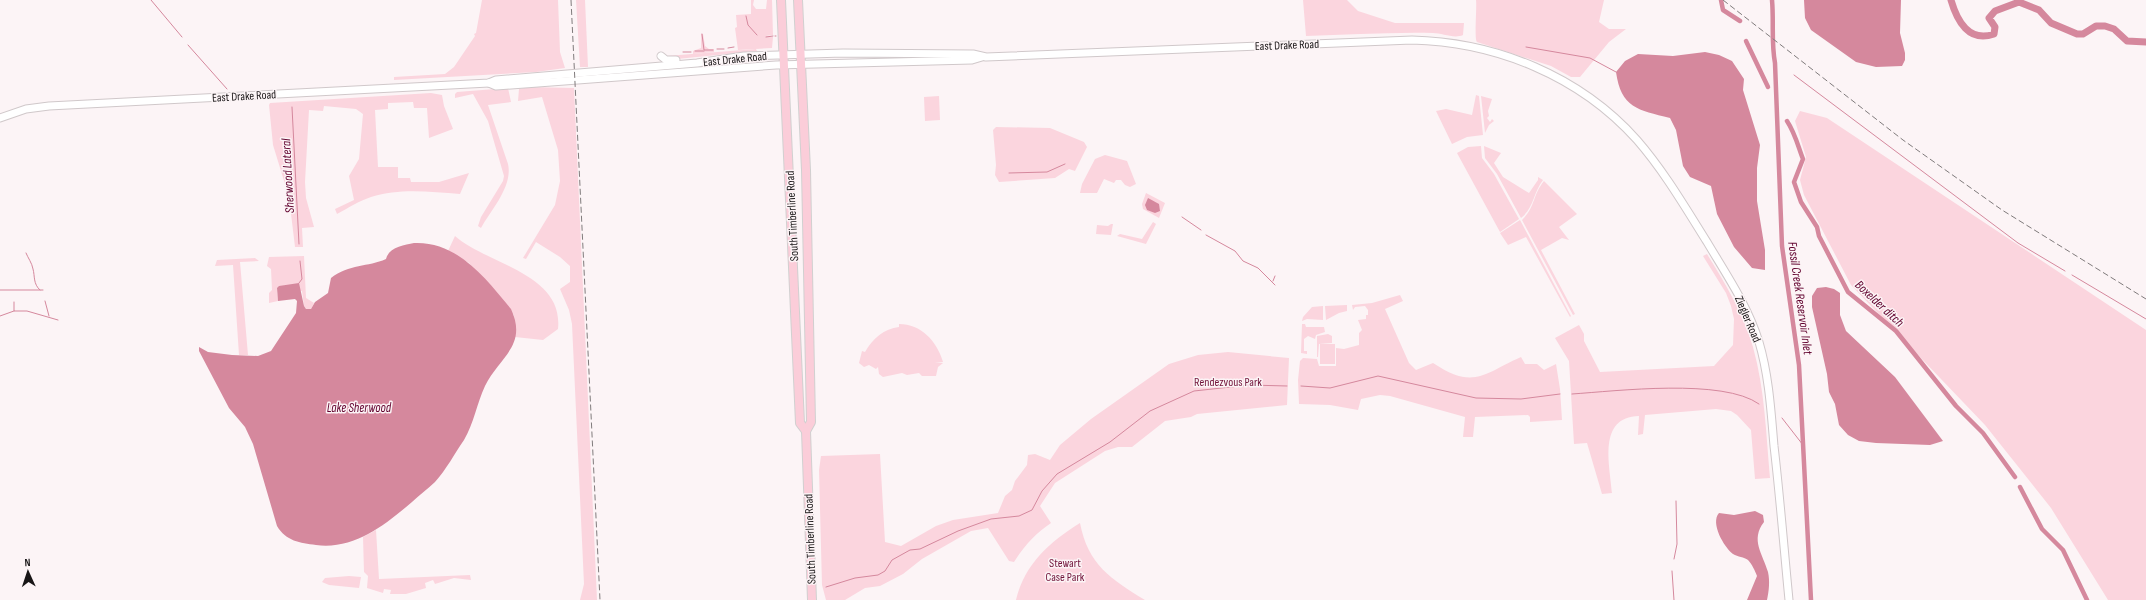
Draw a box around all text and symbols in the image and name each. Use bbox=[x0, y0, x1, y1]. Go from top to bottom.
street label: East Drake Road bbox=[1255, 37, 1319, 54]
street label: East Drake Road bbox=[702, 49, 768, 70]
street label: East Drake Road bbox=[212, 87, 276, 106]
water label: Sherwood Lateral bbox=[278, 138, 298, 214]
street label: South Timberline Road bbox=[783, 170, 802, 262]
water label: Fossil Creek Reservoir Inlet bbox=[1784, 241, 1816, 357]
water label: Boxelder ditch bbox=[1852, 277, 1907, 331]
street label: Ziegler Road bbox=[1731, 294, 1764, 345]
park label: Rendezvous Park bbox=[1194, 375, 1262, 390]
water label: Lake Sherwood bbox=[327, 400, 392, 416]
street label: South Timberline Road bbox=[801, 494, 820, 584]
north arrow bbox=[8, 552, 48, 592]
text: N bbox=[24, 556, 31, 569]
park label: Stewart Case Park bbox=[1046, 556, 1085, 585]

